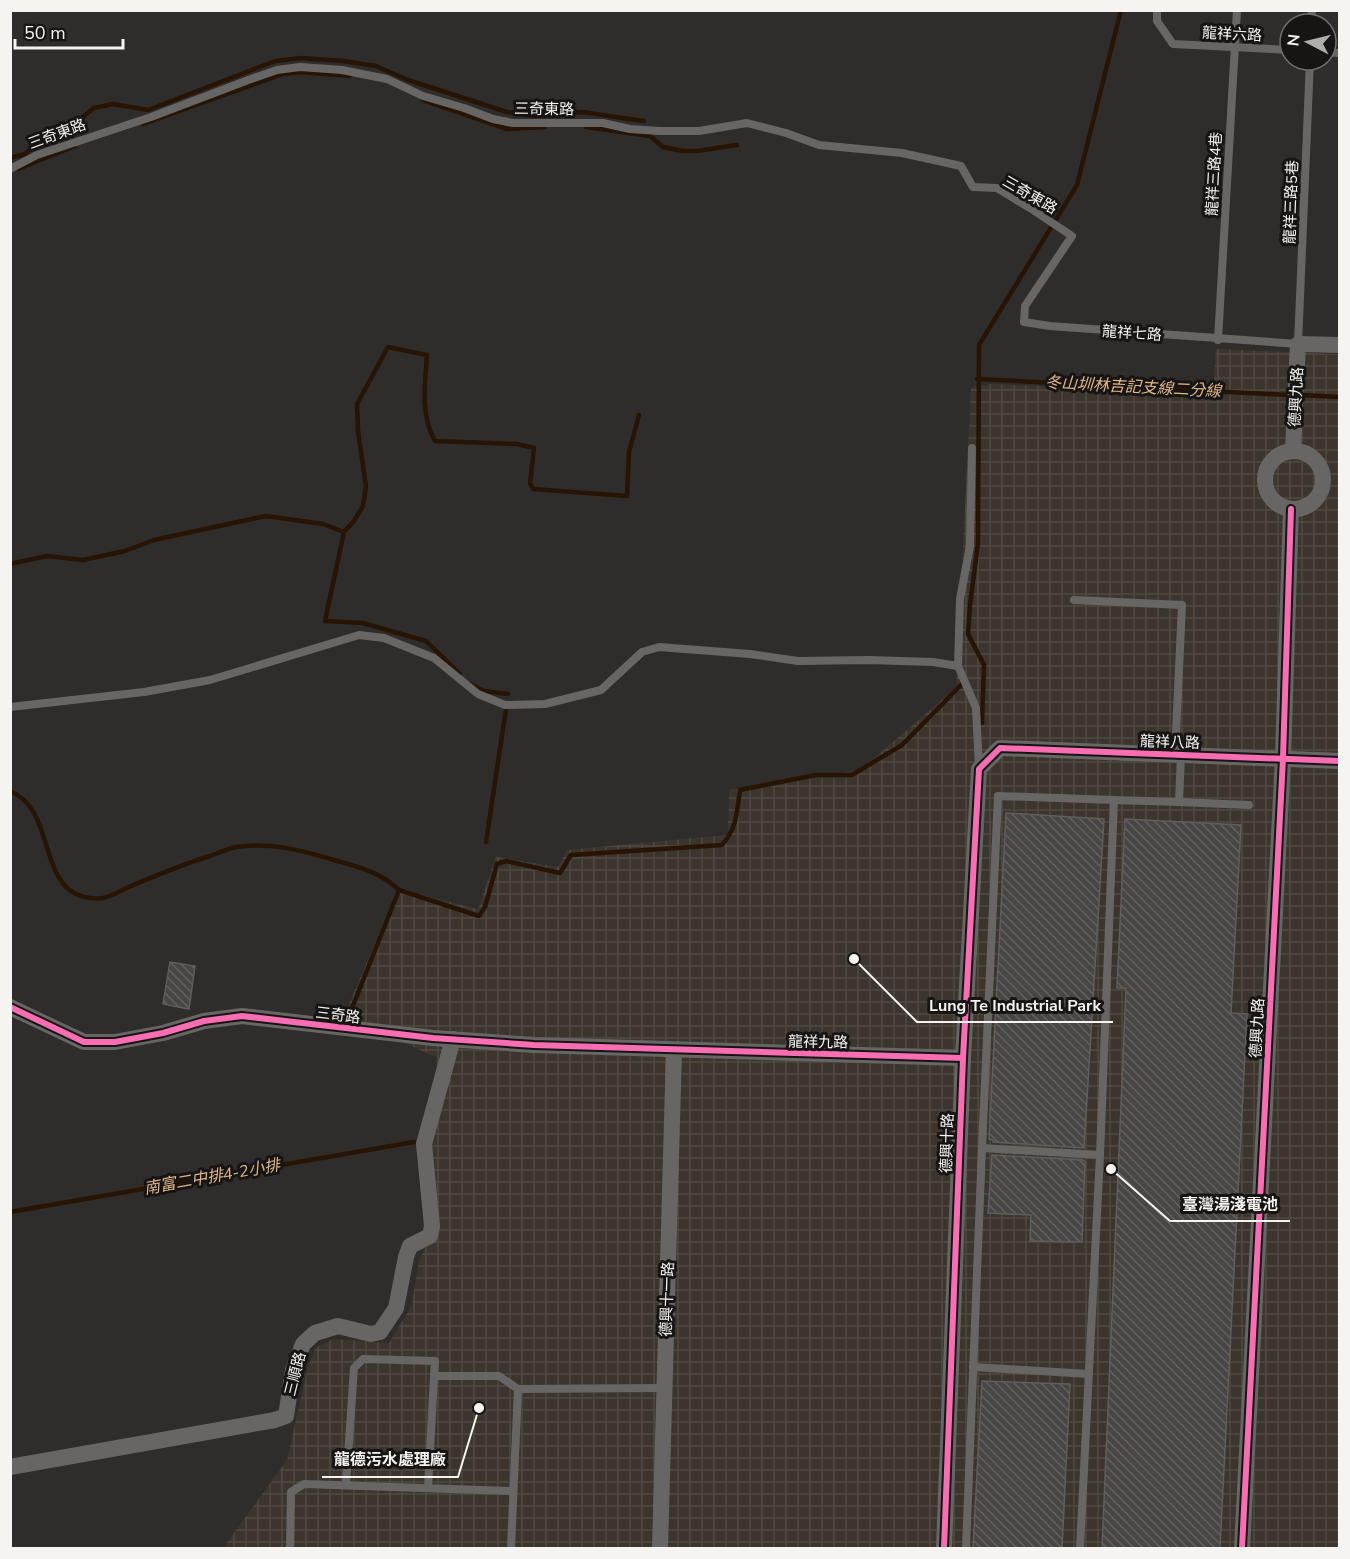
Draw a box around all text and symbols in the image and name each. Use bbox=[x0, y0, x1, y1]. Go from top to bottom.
scale bar bbox=[15, 12, 123, 50]
north arrow bbox=[1278, 12, 1338, 72]
text: 50 m bbox=[24, 21, 66, 45]
street label: 龍祥六路 bbox=[1202, 22, 1262, 46]
text: N bbox=[1282, 33, 1306, 48]
street label: 三奇東路 bbox=[514, 98, 574, 120]
street label: 三奇東路 bbox=[25, 114, 89, 154]
street label: 龍祥三路4巷 bbox=[1202, 132, 1226, 216]
street label: 龍祥三路5巷 bbox=[1280, 160, 1302, 244]
street label: 三奇東路 bbox=[999, 171, 1061, 219]
street label: 龍祥七路 bbox=[1101, 321, 1163, 345]
street label: 德興九路 bbox=[1284, 367, 1308, 427]
water label: 冬山圳林吉記支線二分線 bbox=[1045, 371, 1223, 403]
street label: 龍祥八路 bbox=[1140, 731, 1200, 753]
callout: Lung Te Industrial Park bbox=[917, 988, 1113, 1022]
text: Lung Te Industrial Park bbox=[929, 995, 1101, 1017]
street label: 德興九路 bbox=[1245, 998, 1269, 1058]
street label: 三奇路 bbox=[314, 1002, 362, 1028]
street label: 龍祥九路 bbox=[788, 1031, 848, 1053]
street label: 德興十路 bbox=[936, 1113, 958, 1173]
water label: 南富二中排4-2小排 bbox=[142, 1154, 284, 1200]
callout: 臺灣湯淺電池 bbox=[1170, 1187, 1290, 1221]
text: 臺灣湯淺電池 bbox=[1182, 1194, 1278, 1216]
street label: 德興十一路 bbox=[656, 1261, 678, 1337]
street label: 三順路 bbox=[280, 1350, 310, 1398]
callout: 龍德污水處理廠 bbox=[322, 1443, 458, 1477]
text: 龍德污水處理廠 bbox=[334, 1449, 446, 1471]

